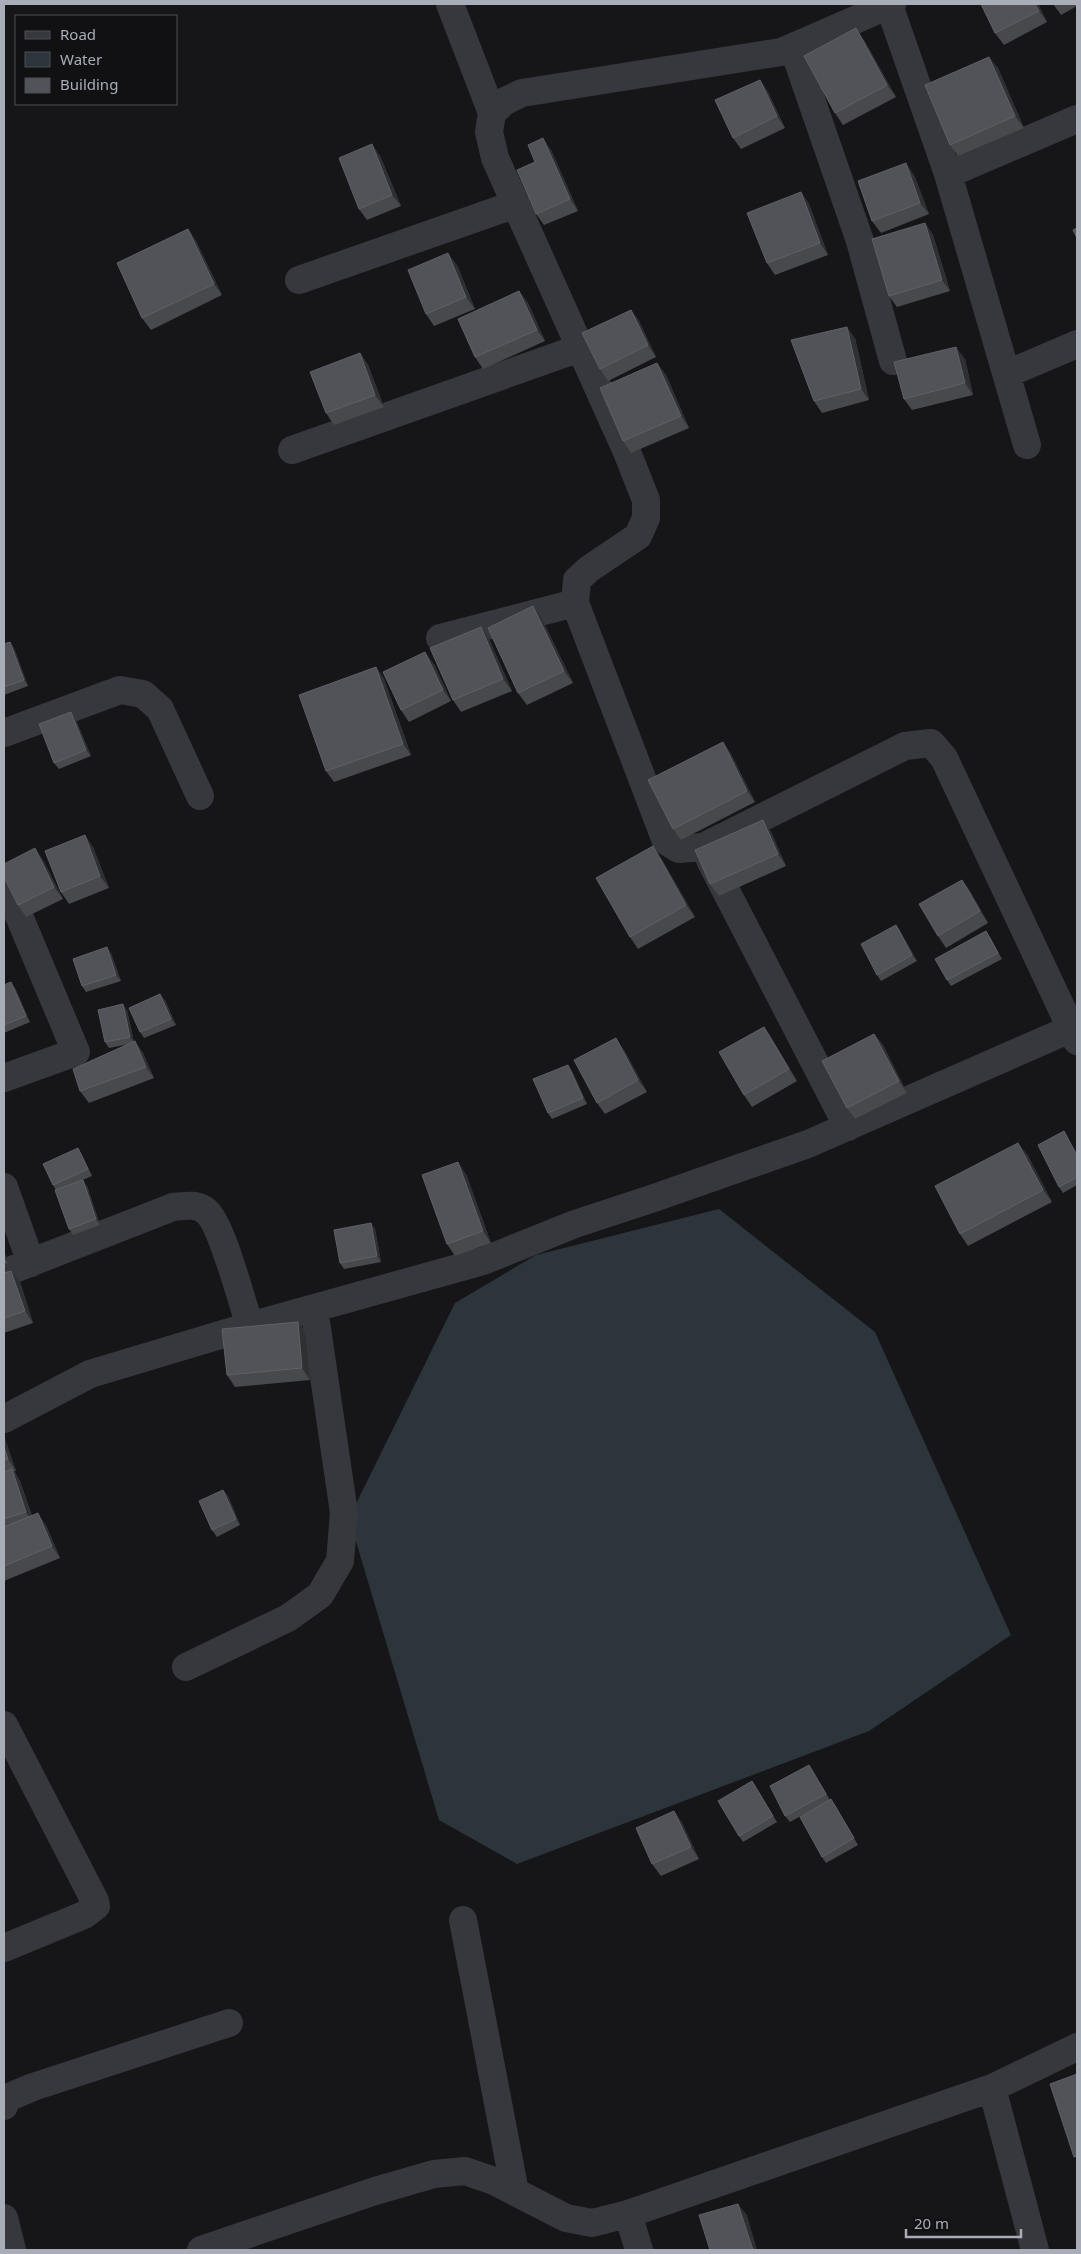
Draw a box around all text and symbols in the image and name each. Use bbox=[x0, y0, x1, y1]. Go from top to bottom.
legend bbox=[15, 15, 178, 105]
text: Road bbox=[60, 24, 96, 44]
text: Water bbox=[60, 49, 102, 69]
text: Building bbox=[60, 74, 118, 94]
scale bar bbox=[906, 2206, 1021, 2238]
text: 20 m bbox=[914, 2213, 949, 2233]

